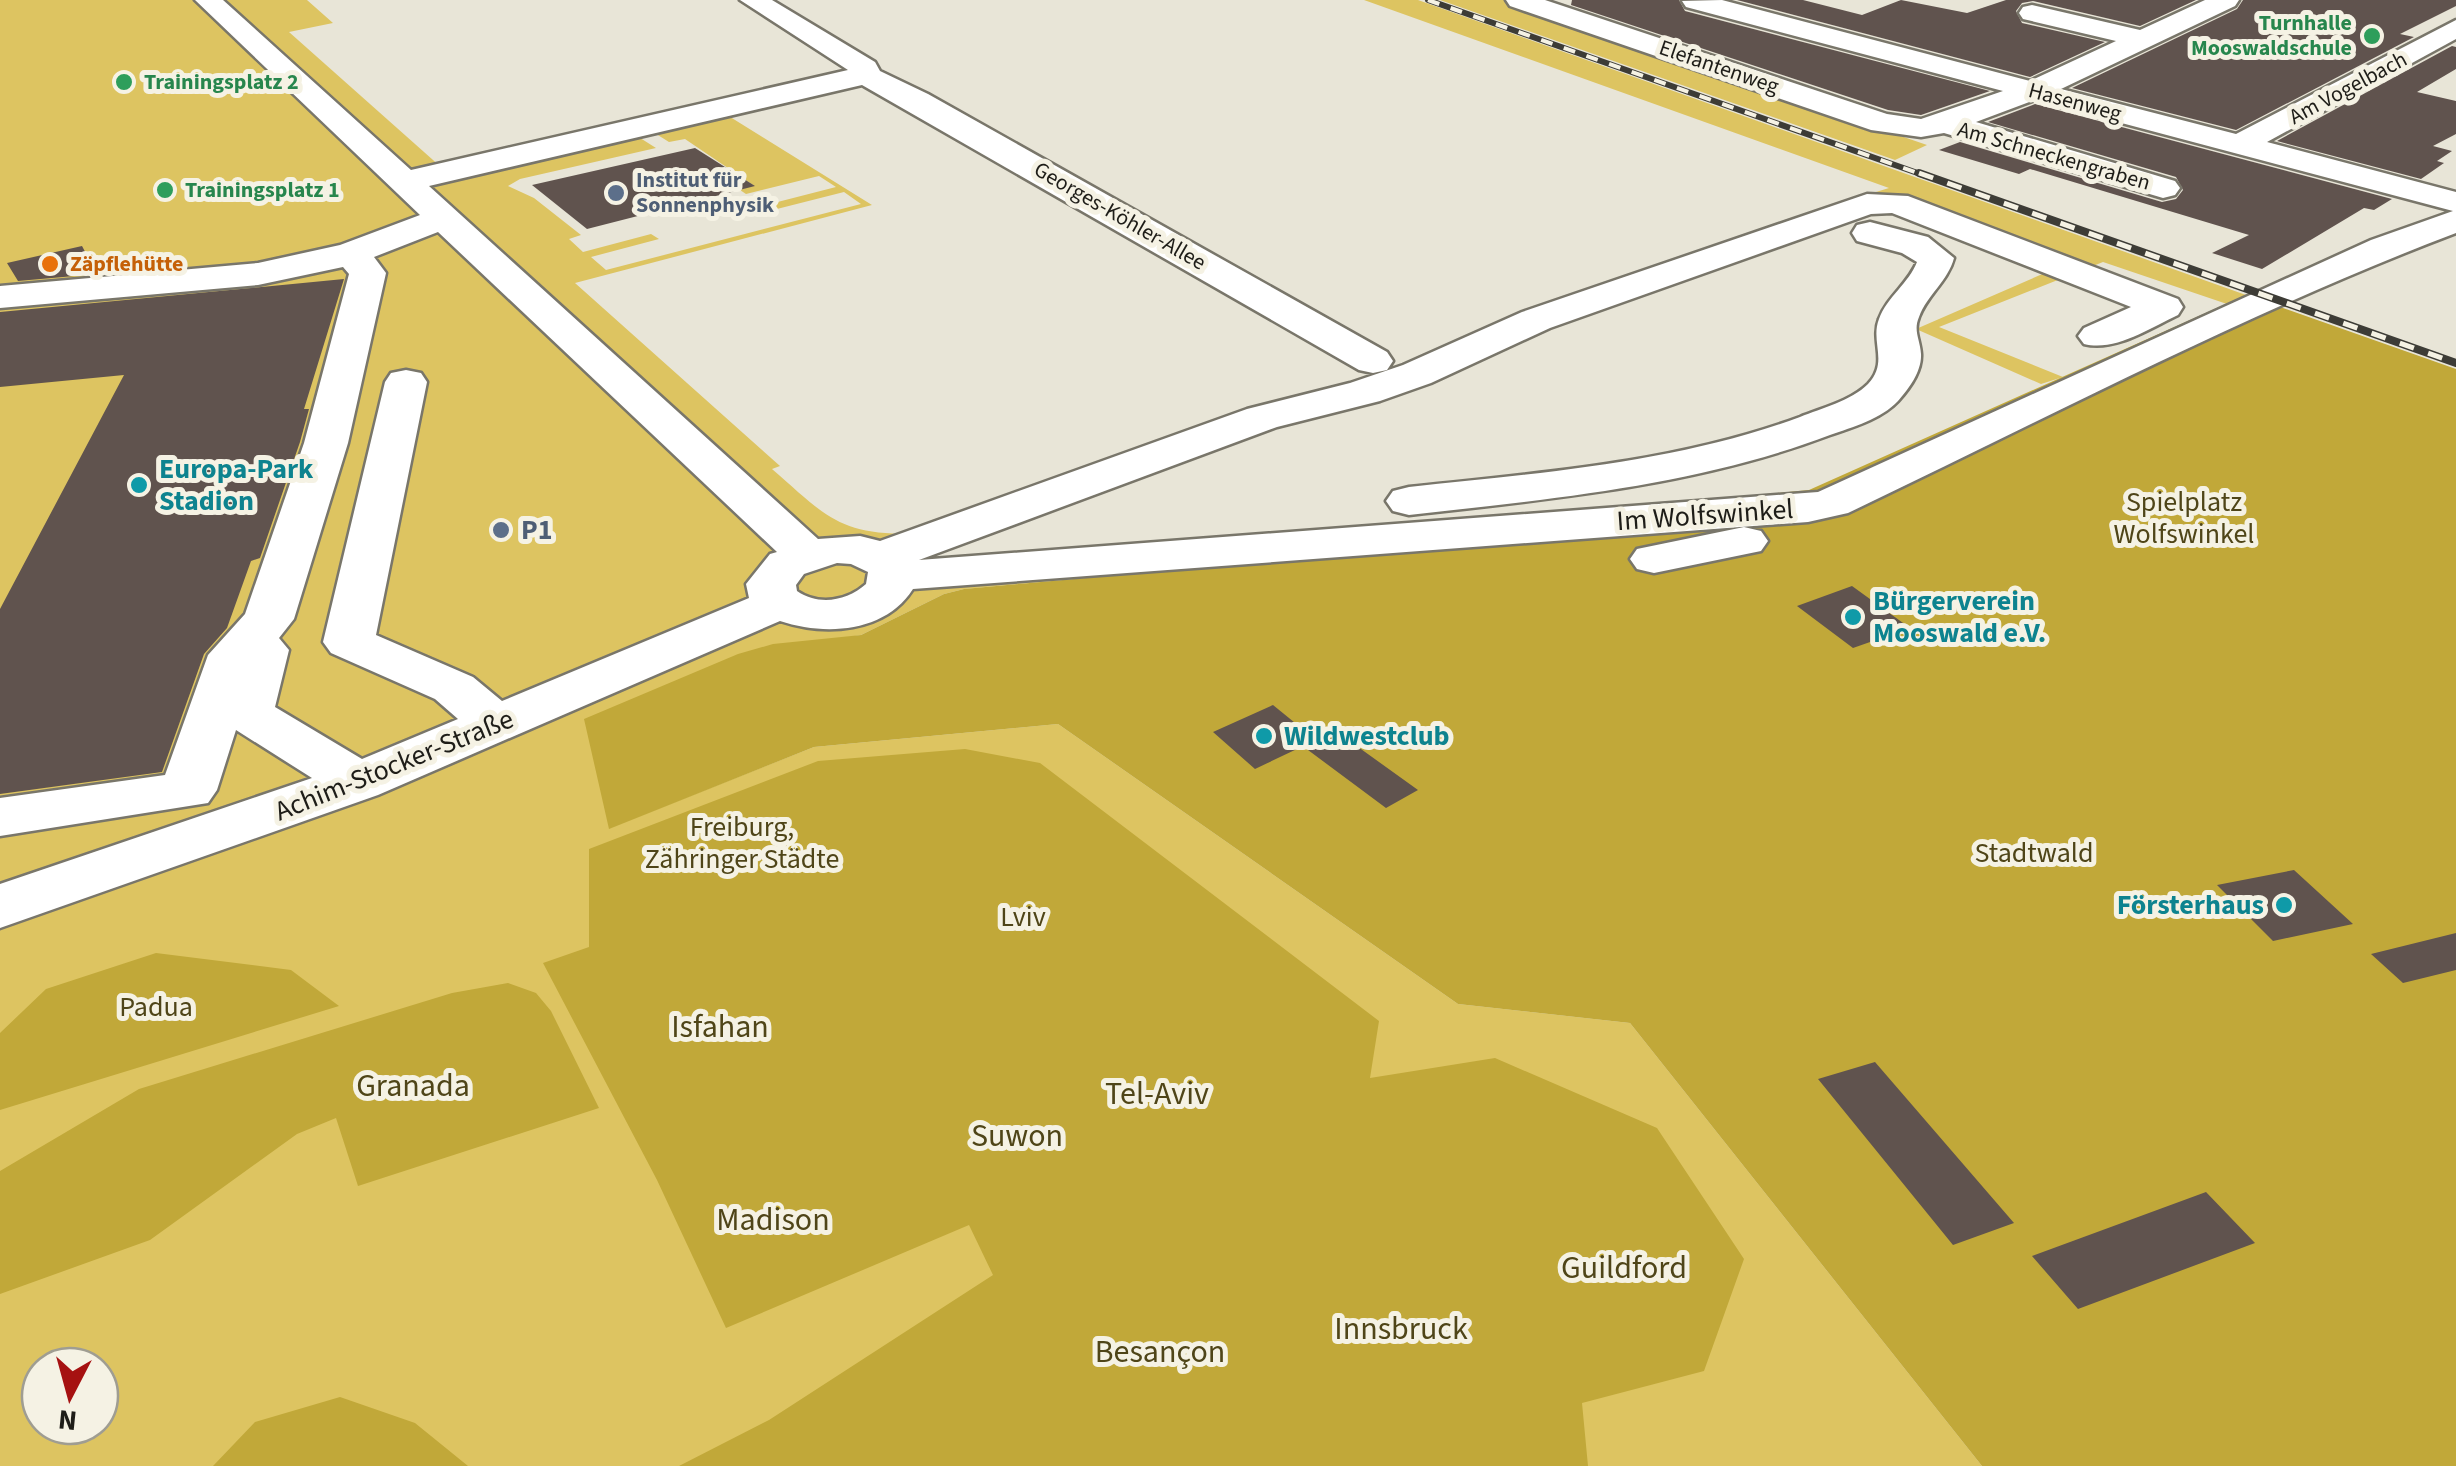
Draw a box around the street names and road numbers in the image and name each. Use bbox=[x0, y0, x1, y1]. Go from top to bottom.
street label: Elefantenweg bbox=[1655, 32, 1783, 102]
street label: Am Vogelbach bbox=[2283, 43, 2413, 133]
street label: Hasenweg bbox=[2025, 74, 2125, 130]
street label: Am Schneckengraben bbox=[1954, 113, 2154, 199]
street label: Georges-Köhler-Allee bbox=[1028, 154, 1212, 278]
street label: Im Wolfswinkel bbox=[1615, 489, 1795, 541]
street label: Achim-Stocker-Straße bbox=[269, 699, 519, 831]

